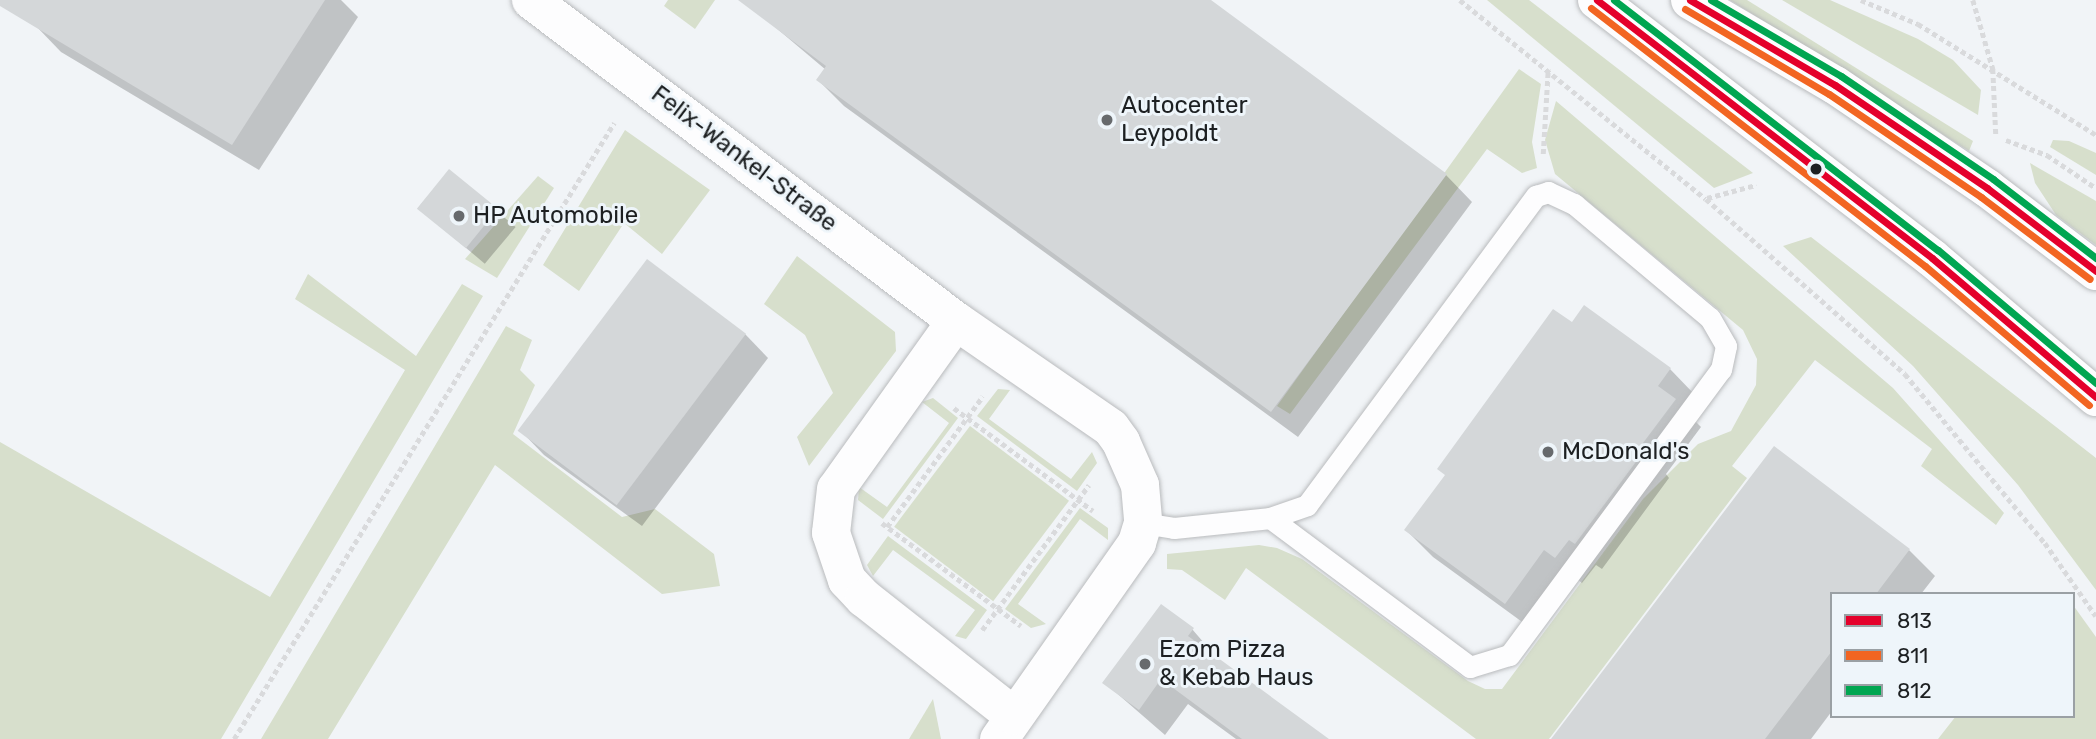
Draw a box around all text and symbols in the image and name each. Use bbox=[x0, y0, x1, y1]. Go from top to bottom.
street label: Felix-Wankel-Straße bbox=[645, 80, 843, 238]
place label: Autocenter Leypoldt bbox=[1121, 92, 1248, 148]
marker: Autocenter Leypoldt bbox=[1099, 112, 1115, 128]
unlabelled marker bbox=[1809, 162, 1823, 176]
place label: HP Automobile bbox=[473, 202, 639, 230]
marker: HP Automobile bbox=[451, 208, 467, 224]
place label: McDonald's bbox=[1562, 438, 1689, 466]
marker: McDonald's bbox=[1540, 444, 1556, 460]
legend bbox=[1830, 592, 2075, 718]
text: 813 bbox=[1897, 608, 1932, 633]
place label: Ezom Pizza & Kebab Haus bbox=[1159, 636, 1313, 692]
text: 811 bbox=[1897, 643, 1928, 668]
marker: Ezom Pizza & Kebab Haus bbox=[1137, 656, 1153, 672]
text: 812 bbox=[1897, 678, 1932, 703]

